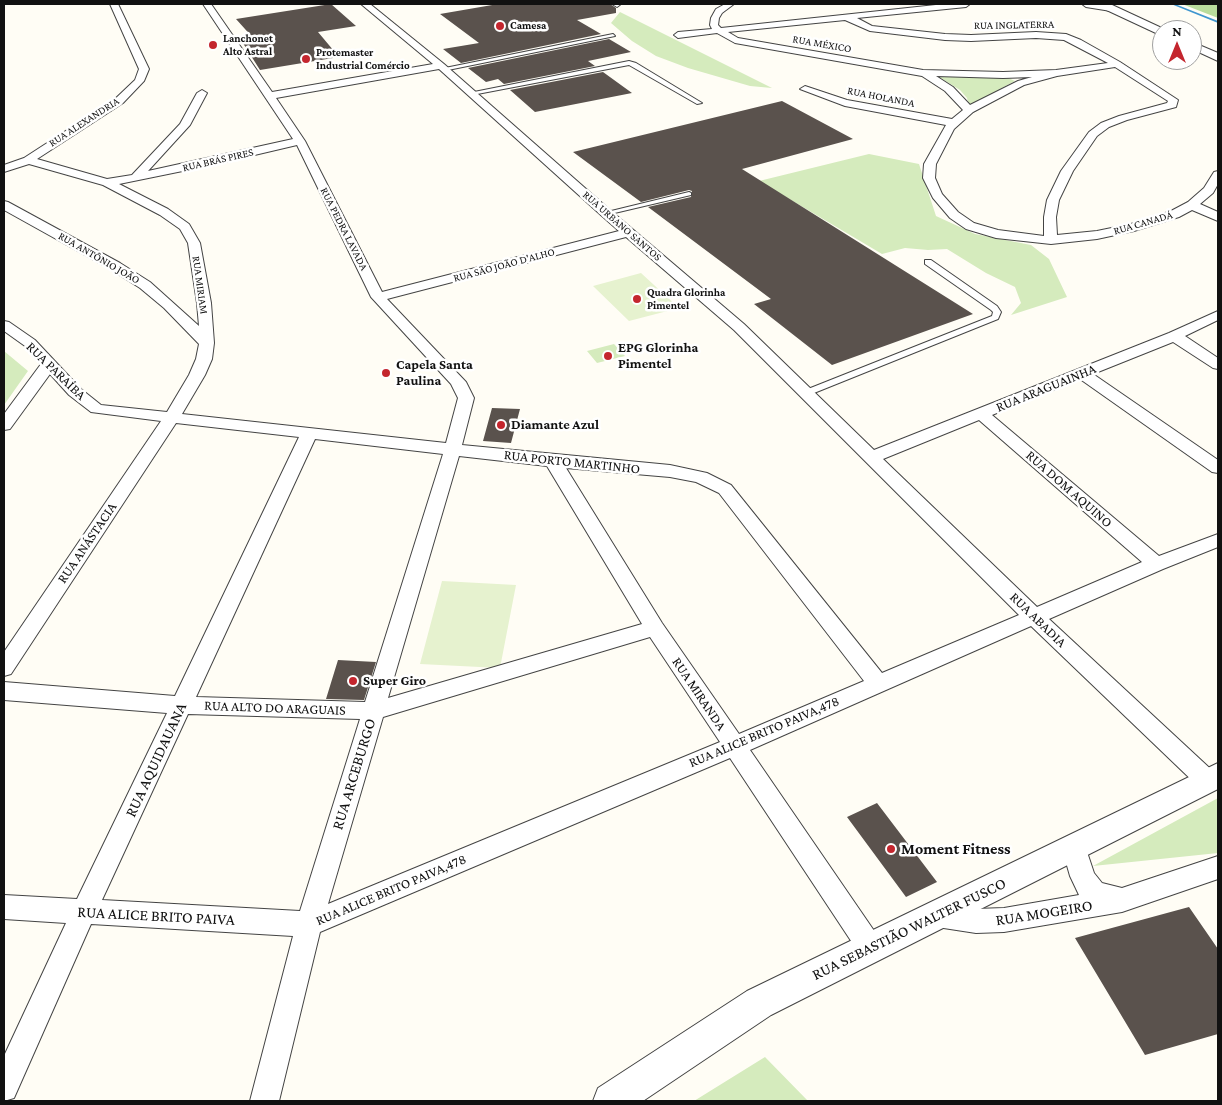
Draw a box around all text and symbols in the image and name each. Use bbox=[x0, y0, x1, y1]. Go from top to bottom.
street label: RUA INGLATERRA bbox=[974, 18, 1054, 32]
place label: Camesa bbox=[510, 19, 546, 33]
marker: Camesa bbox=[494, 20, 506, 32]
north arrow bbox=[1152, 20, 1202, 70]
text: N bbox=[1172, 23, 1182, 39]
place label: Lanchonet Alto Astral bbox=[223, 32, 273, 58]
street label: RUA MÉXICO bbox=[792, 32, 852, 56]
marker: Lanchonet Alto Astral bbox=[207, 39, 219, 51]
place label: Protemaster Industrial Comércio bbox=[316, 46, 410, 72]
marker: Protemaster Industrial Comércio bbox=[300, 53, 312, 65]
street label: RUA HOLANDA bbox=[846, 84, 916, 110]
street label: RUA ALEXANDRIA bbox=[46, 94, 122, 150]
street label: RUA BRÁS PIRES bbox=[181, 145, 255, 175]
street label: RUA PEDRA LAVADA bbox=[317, 185, 371, 273]
street label: RUA URBANO SANTOS bbox=[580, 188, 664, 264]
street label: RUA CANADÁ bbox=[1112, 208, 1174, 238]
street label: RUA ANTÔNIO JOÃO bbox=[56, 229, 142, 287]
street label: RUA SÃO JOÃO D'ALHO bbox=[452, 245, 556, 285]
street label: RUA MIRIAM bbox=[189, 255, 211, 315]
place label: Quadra Glorinha Pimentel bbox=[647, 286, 725, 312]
marker: Quadra Glorinha Pimentel bbox=[631, 293, 643, 305]
street label: RUA PARAÍBA bbox=[23, 338, 89, 404]
place label: EPG Glorinha Pimentel bbox=[618, 340, 698, 372]
marker: EPG Glorinha Pimentel bbox=[602, 350, 614, 362]
place label: Capela Santa Paulina bbox=[396, 357, 473, 390]
street label: RUA ARAGUAINHA bbox=[993, 360, 1099, 416]
marker: Capela Santa Paulina bbox=[380, 367, 392, 379]
place label: Diamante Azul bbox=[511, 417, 599, 433]
marker: Diamante Azul bbox=[495, 419, 507, 431]
street label: RUA PORTO MARTINHO bbox=[503, 446, 641, 478]
street label: RUA DOM AQUINO bbox=[1022, 447, 1116, 531]
street label: RUA ANÁSTACIA bbox=[54, 499, 120, 587]
street label: RUA ABADIA bbox=[1006, 589, 1070, 651]
street label: RUA MIRANDA bbox=[668, 654, 730, 734]
place label: Super Giro bbox=[363, 673, 426, 689]
marker: Super Giro bbox=[347, 675, 359, 687]
street label: RUA ALICE BRITO PAIVA,478 bbox=[686, 693, 842, 771]
street label: RUA ALTO DO ARAGUAIS bbox=[204, 697, 346, 719]
street label: RUA AQUIDAUANA bbox=[121, 700, 191, 820]
street label: RUA ARCEBURGO bbox=[328, 716, 380, 832]
place label: Moment Fitness bbox=[901, 839, 1011, 859]
marker: Moment Fitness bbox=[885, 843, 897, 855]
street label: RUA ALICE BRITO PAIVA,478 bbox=[313, 851, 469, 929]
street label: RUA SEBASTIÃO WALTER FUSCO bbox=[809, 874, 1009, 984]
street label: RUA MOGEIRO bbox=[994, 896, 1094, 930]
street label: RUA ALICE BRITO PAIVA bbox=[77, 902, 235, 930]

